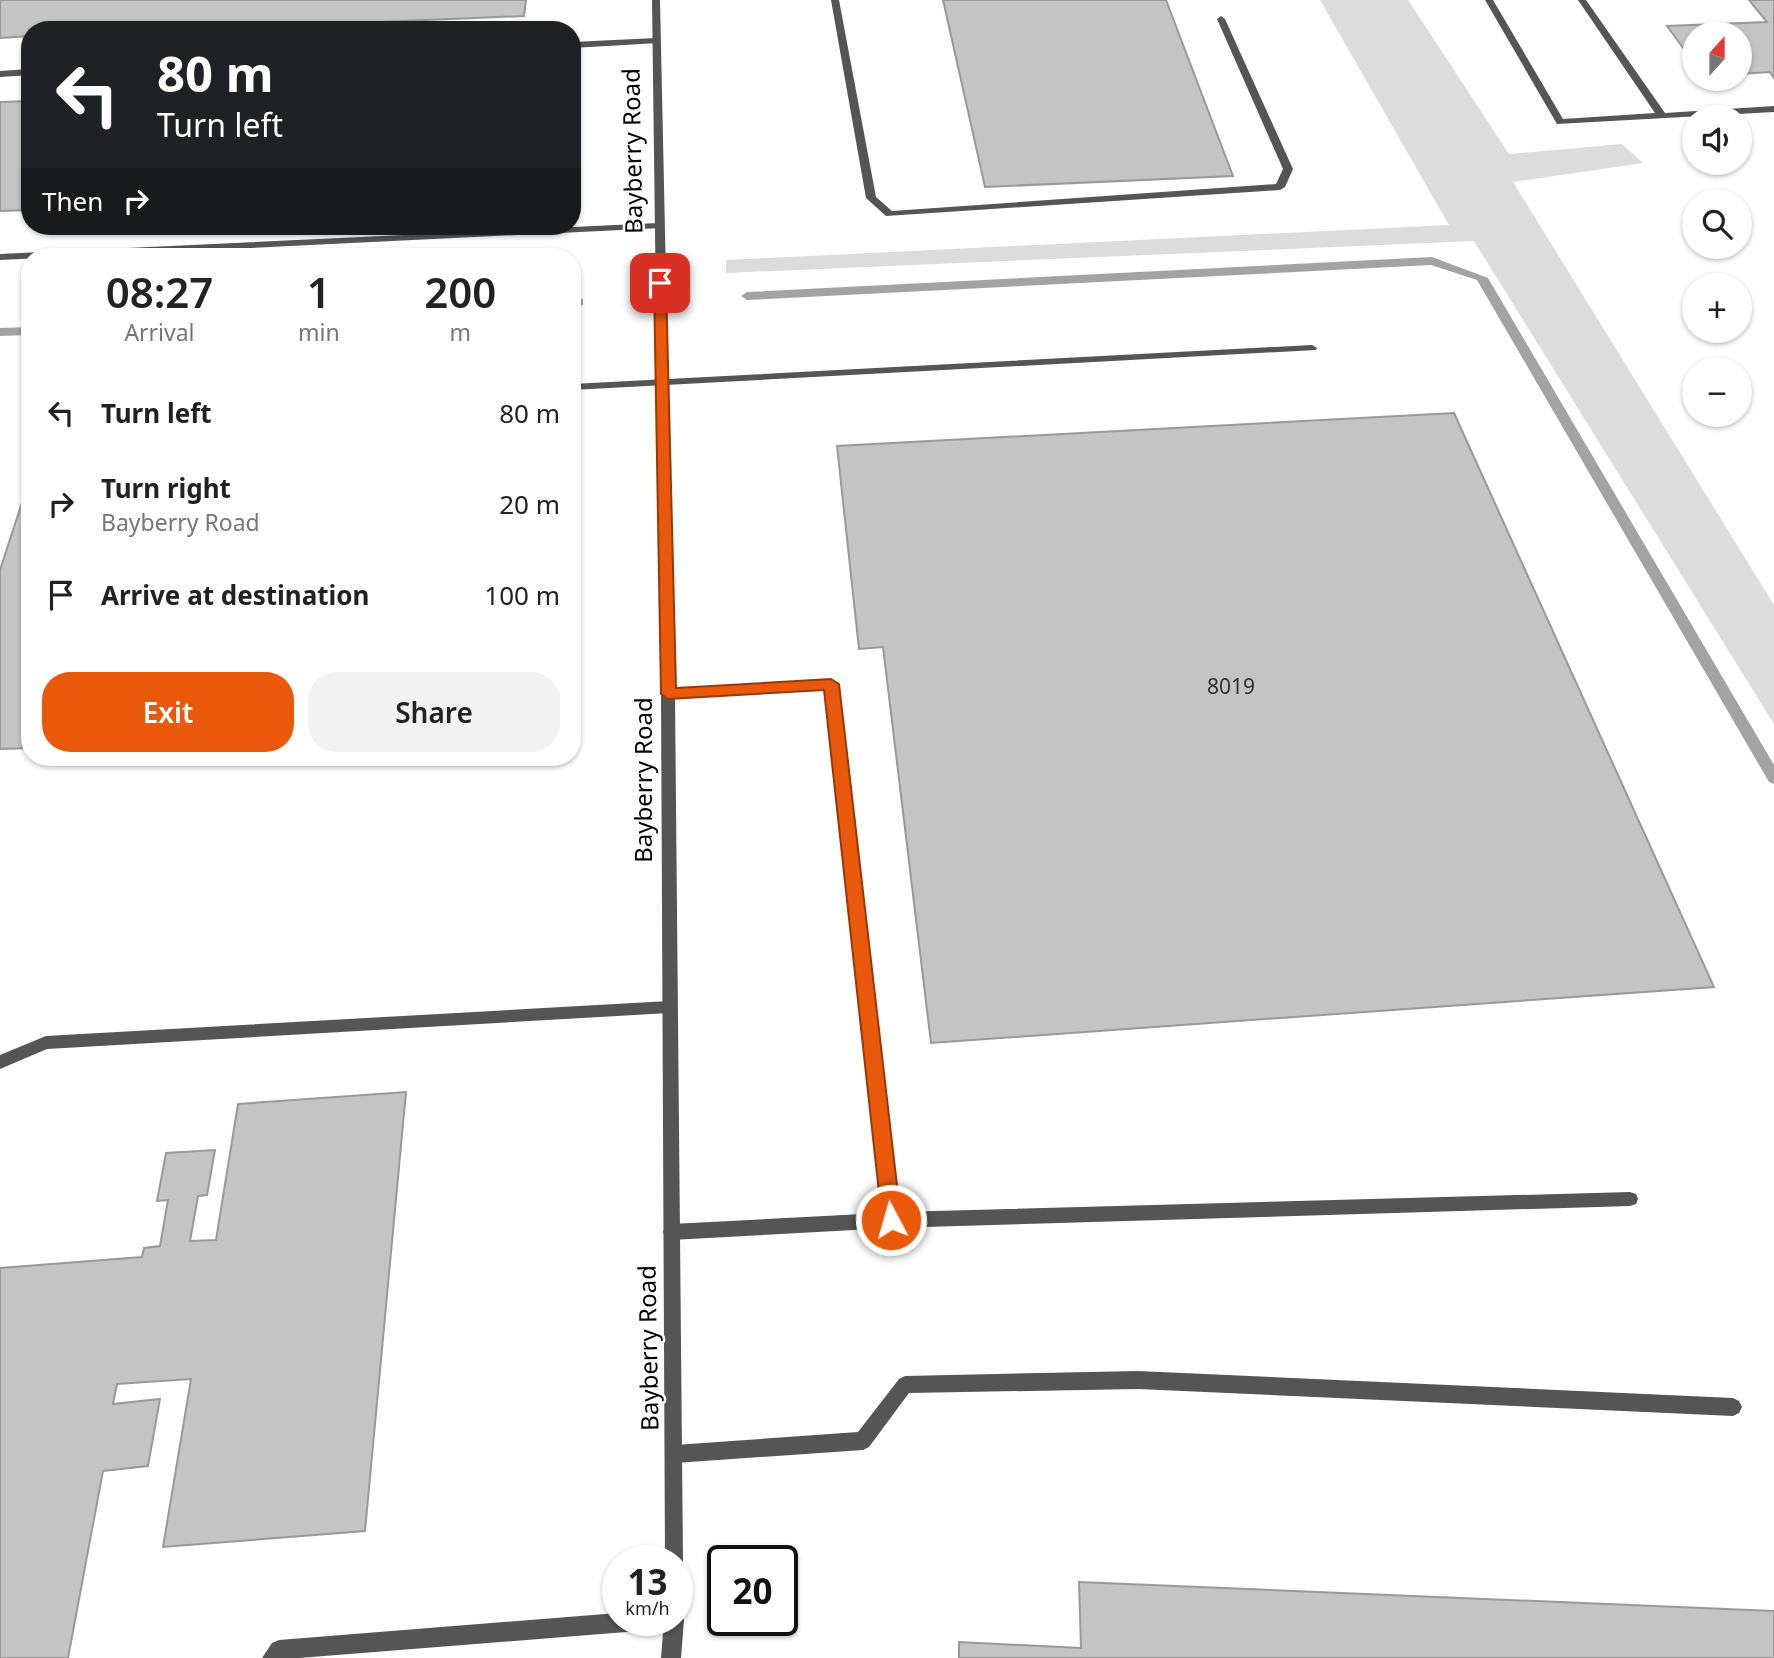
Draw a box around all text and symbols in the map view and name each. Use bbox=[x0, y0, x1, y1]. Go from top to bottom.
north arrow bbox=[1682, 21, 1752, 91]
map controls bbox=[1682, 21, 1752, 427]
text: 80 m bbox=[157, 40, 274, 106]
icon: left bbox=[42, 49, 133, 140]
street label: Bayberry Road bbox=[614, 68, 649, 234]
text: Turn left bbox=[157, 103, 283, 146]
button: sound bbox=[1682, 105, 1752, 175]
icon: right bbox=[117, 182, 155, 220]
text: Then bbox=[42, 183, 103, 219]
button: search bbox=[1682, 189, 1752, 259]
pin bbox=[630, 253, 690, 313]
text: 08:27 bbox=[106, 263, 213, 320]
text: 1 bbox=[307, 263, 331, 320]
text: 200 bbox=[424, 263, 496, 320]
icon: arrive bbox=[641, 264, 679, 302]
button: + bbox=[1682, 273, 1752, 343]
text: Arrival bbox=[124, 316, 195, 348]
text: min bbox=[298, 316, 340, 348]
text: m bbox=[450, 316, 471, 348]
button: − bbox=[1682, 357, 1752, 427]
icon: left bbox=[42, 394, 80, 432]
text: Turn left bbox=[101, 395, 212, 431]
text: 80 m bbox=[499, 395, 560, 431]
text: Turn right bbox=[101, 470, 231, 506]
icon: right bbox=[42, 485, 80, 523]
text: 20 m bbox=[499, 486, 560, 522]
text: Bayberry Road bbox=[101, 506, 260, 538]
icon: arrive bbox=[42, 576, 80, 614]
text: Arrive at destination bbox=[101, 577, 370, 613]
text: 100 m bbox=[484, 577, 560, 613]
button: Exit bbox=[42, 672, 294, 752]
button: Share bbox=[308, 672, 560, 752]
house number: 8019 bbox=[1207, 672, 1255, 700]
street label: Bayberry Road bbox=[626, 697, 659, 863]
position arrow bbox=[854, 1183, 928, 1257]
street label: Bayberry Road bbox=[630, 1265, 665, 1431]
speed limit sign: 20 bbox=[707, 1545, 798, 1636]
text: 13 bbox=[627, 1558, 668, 1605]
text: km/h bbox=[625, 1596, 670, 1620]

